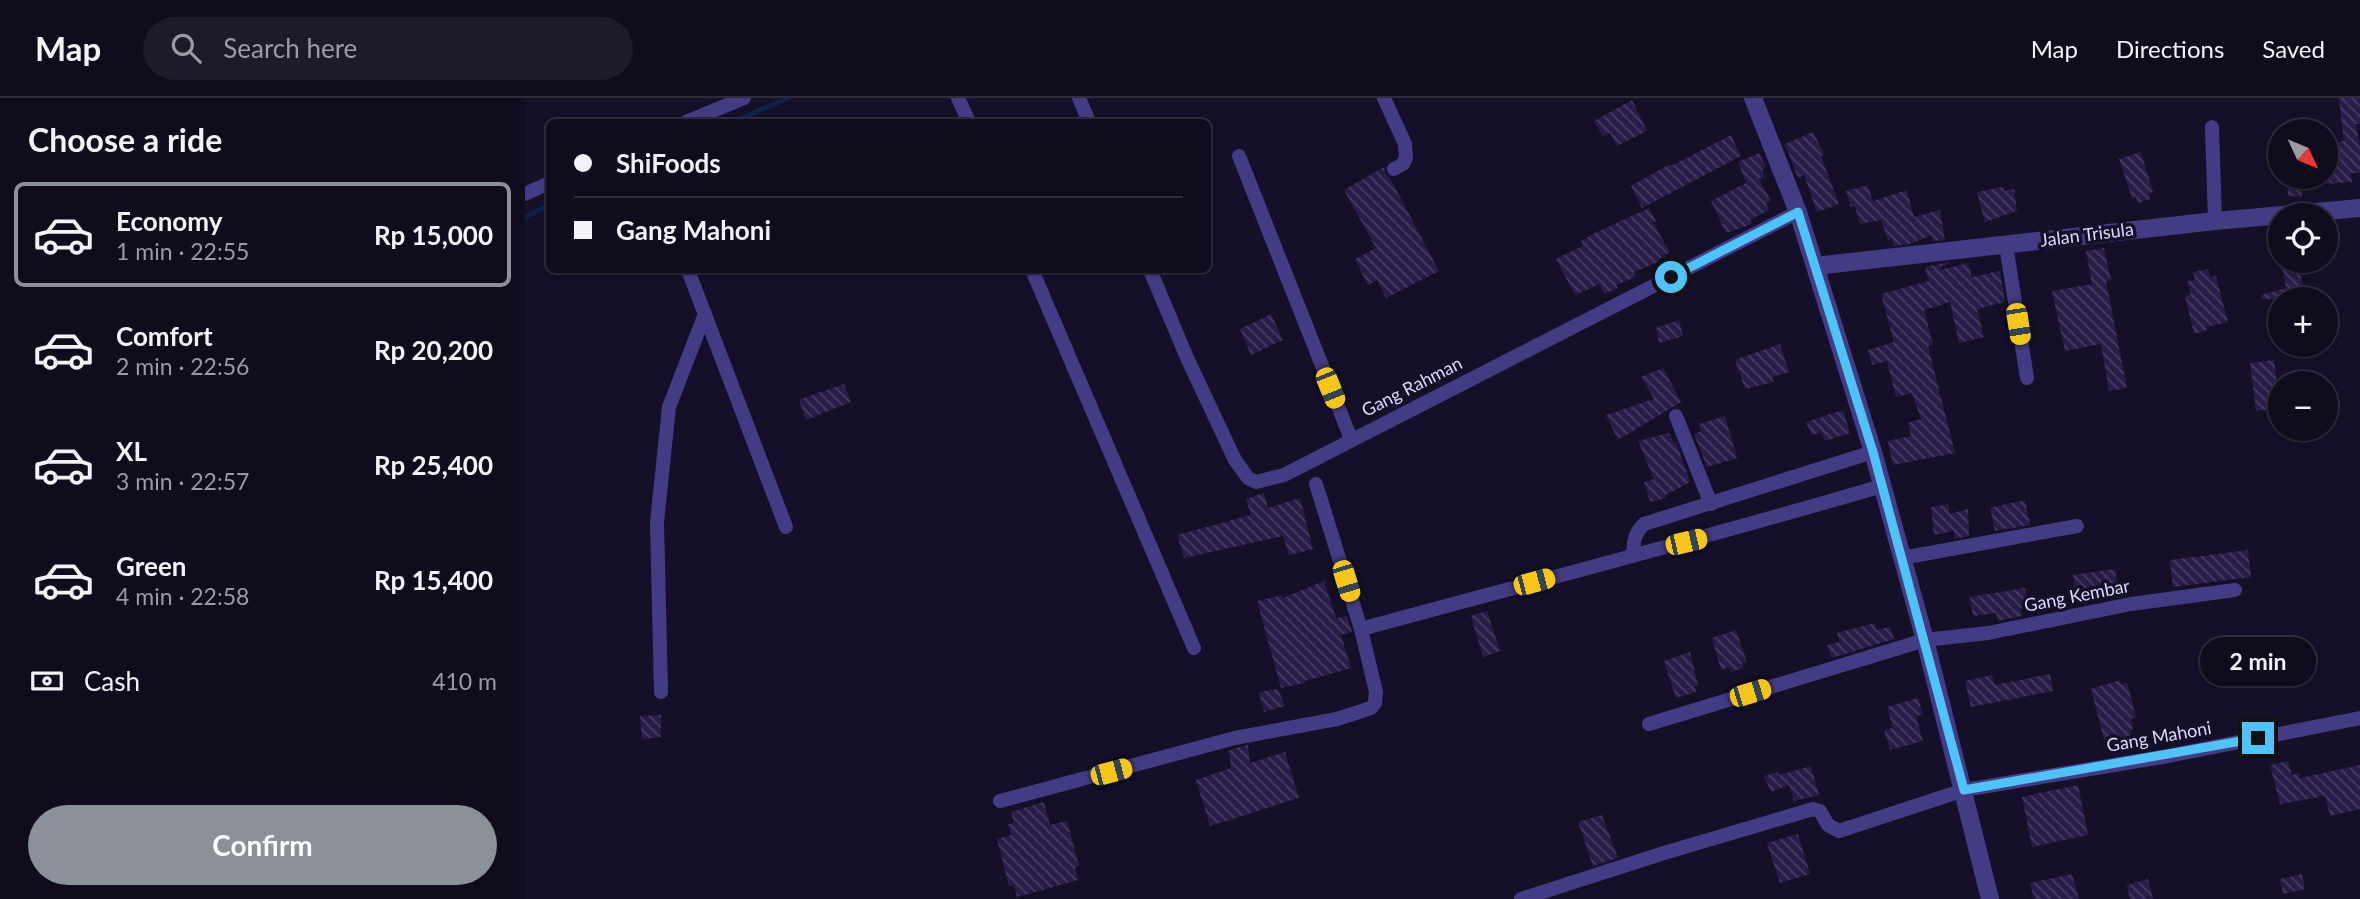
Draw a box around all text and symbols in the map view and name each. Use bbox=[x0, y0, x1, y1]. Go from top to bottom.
search box bbox=[143, 17, 633, 80]
text: Map bbox=[35, 28, 101, 68]
icon: search bbox=[167, 29, 205, 67]
text: Search here bbox=[223, 32, 357, 64]
text: Map bbox=[2031, 34, 2078, 63]
text: Directions bbox=[2116, 34, 2224, 63]
text: Saved bbox=[2262, 34, 2325, 63]
north arrow bbox=[2268, 119, 2338, 189]
map controls bbox=[2268, 119, 2338, 441]
text: Choose a ride bbox=[28, 120, 222, 159]
text: ShiFoods bbox=[616, 147, 721, 179]
icon: car bbox=[32, 203, 95, 266]
button: locate bbox=[2268, 203, 2338, 273]
text: Economy bbox=[116, 205, 222, 237]
text: Gang Mahoni bbox=[616, 214, 771, 246]
street label: Jalan Trisula bbox=[2039, 217, 2135, 251]
text: Rp 15,000 bbox=[374, 219, 493, 251]
text: 1 min · 22:55 bbox=[116, 237, 249, 265]
route start bbox=[1655, 261, 1687, 293]
button: + bbox=[2268, 287, 2338, 357]
car bbox=[2005, 302, 2032, 346]
icon: car bbox=[32, 318, 95, 381]
text: Comfort bbox=[116, 320, 213, 352]
text: Rp 20,200 bbox=[374, 334, 493, 366]
street label: Gang Rahman bbox=[1358, 351, 1466, 421]
text: 2 min · 22:56 bbox=[116, 352, 249, 380]
car bbox=[1313, 365, 1348, 411]
button: − bbox=[2268, 371, 2338, 441]
icon: car bbox=[32, 433, 95, 496]
text: XL bbox=[116, 435, 147, 467]
text: Rp 25,400 bbox=[374, 449, 493, 481]
text: 3 min · 22:57 bbox=[116, 467, 249, 495]
car bbox=[1664, 527, 1709, 557]
icon: car bbox=[32, 548, 95, 611]
text: Green bbox=[116, 550, 186, 582]
car bbox=[1330, 558, 1363, 604]
text: Rp 15,400 bbox=[374, 564, 493, 596]
car bbox=[1511, 566, 1558, 598]
street label: Gang Kembar bbox=[2022, 574, 2132, 616]
text: 4 min · 22:58 bbox=[116, 582, 249, 610]
callout: 2 min bbox=[2200, 636, 2316, 686]
text: 2 min bbox=[2229, 647, 2287, 675]
icon: cash bbox=[28, 662, 66, 700]
text: Cash bbox=[84, 665, 140, 697]
text: 410 m bbox=[432, 667, 497, 695]
car bbox=[1727, 677, 1774, 709]
street label: Gang Mahoni bbox=[2105, 716, 2213, 756]
route end bbox=[2242, 722, 2274, 754]
car bbox=[1088, 756, 1135, 788]
button: Confirm bbox=[28, 805, 497, 885]

